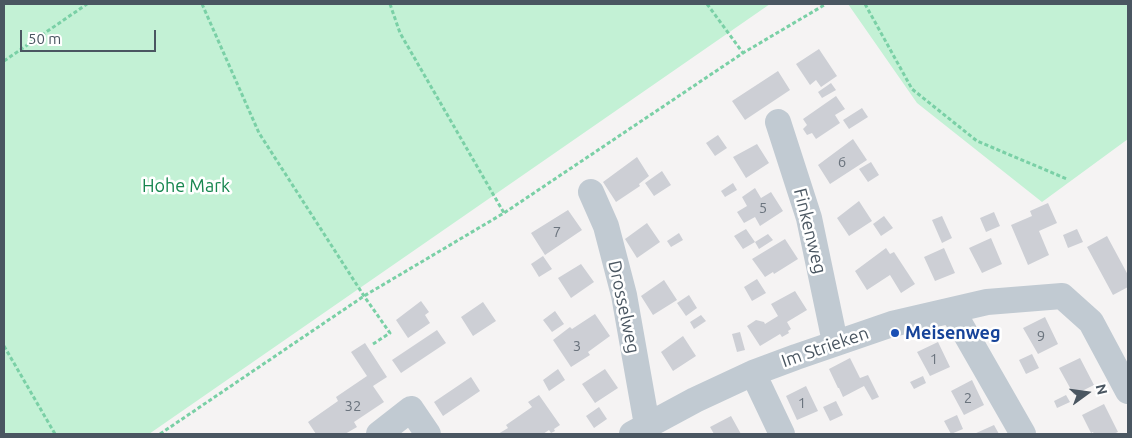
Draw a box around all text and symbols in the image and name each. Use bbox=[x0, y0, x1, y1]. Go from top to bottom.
scale bar bbox=[22, 20, 159, 52]
text: 50 m bbox=[28, 30, 61, 47]
house number: 6 bbox=[838, 153, 846, 171]
park label: Hohe Mark bbox=[142, 175, 230, 197]
street label: Finkenweg bbox=[789, 186, 831, 276]
house number: 5 bbox=[759, 199, 767, 217]
house number: 7 bbox=[553, 223, 561, 241]
street label: Drosselweg bbox=[604, 259, 644, 355]
street label: Im Strieken bbox=[779, 322, 871, 372]
place label: Meisenweg bbox=[905, 322, 1001, 344]
marker: Meisenweg bbox=[889, 327, 901, 339]
house number: 9 bbox=[1037, 327, 1045, 345]
house number: 3 bbox=[573, 337, 581, 355]
house number: 1 bbox=[930, 350, 938, 368]
north arrow bbox=[1062, 368, 1112, 418]
text: N bbox=[1093, 382, 1111, 396]
house number: 2 bbox=[964, 389, 972, 407]
house number: 1 bbox=[798, 394, 806, 412]
house number: 32 bbox=[345, 397, 361, 415]

